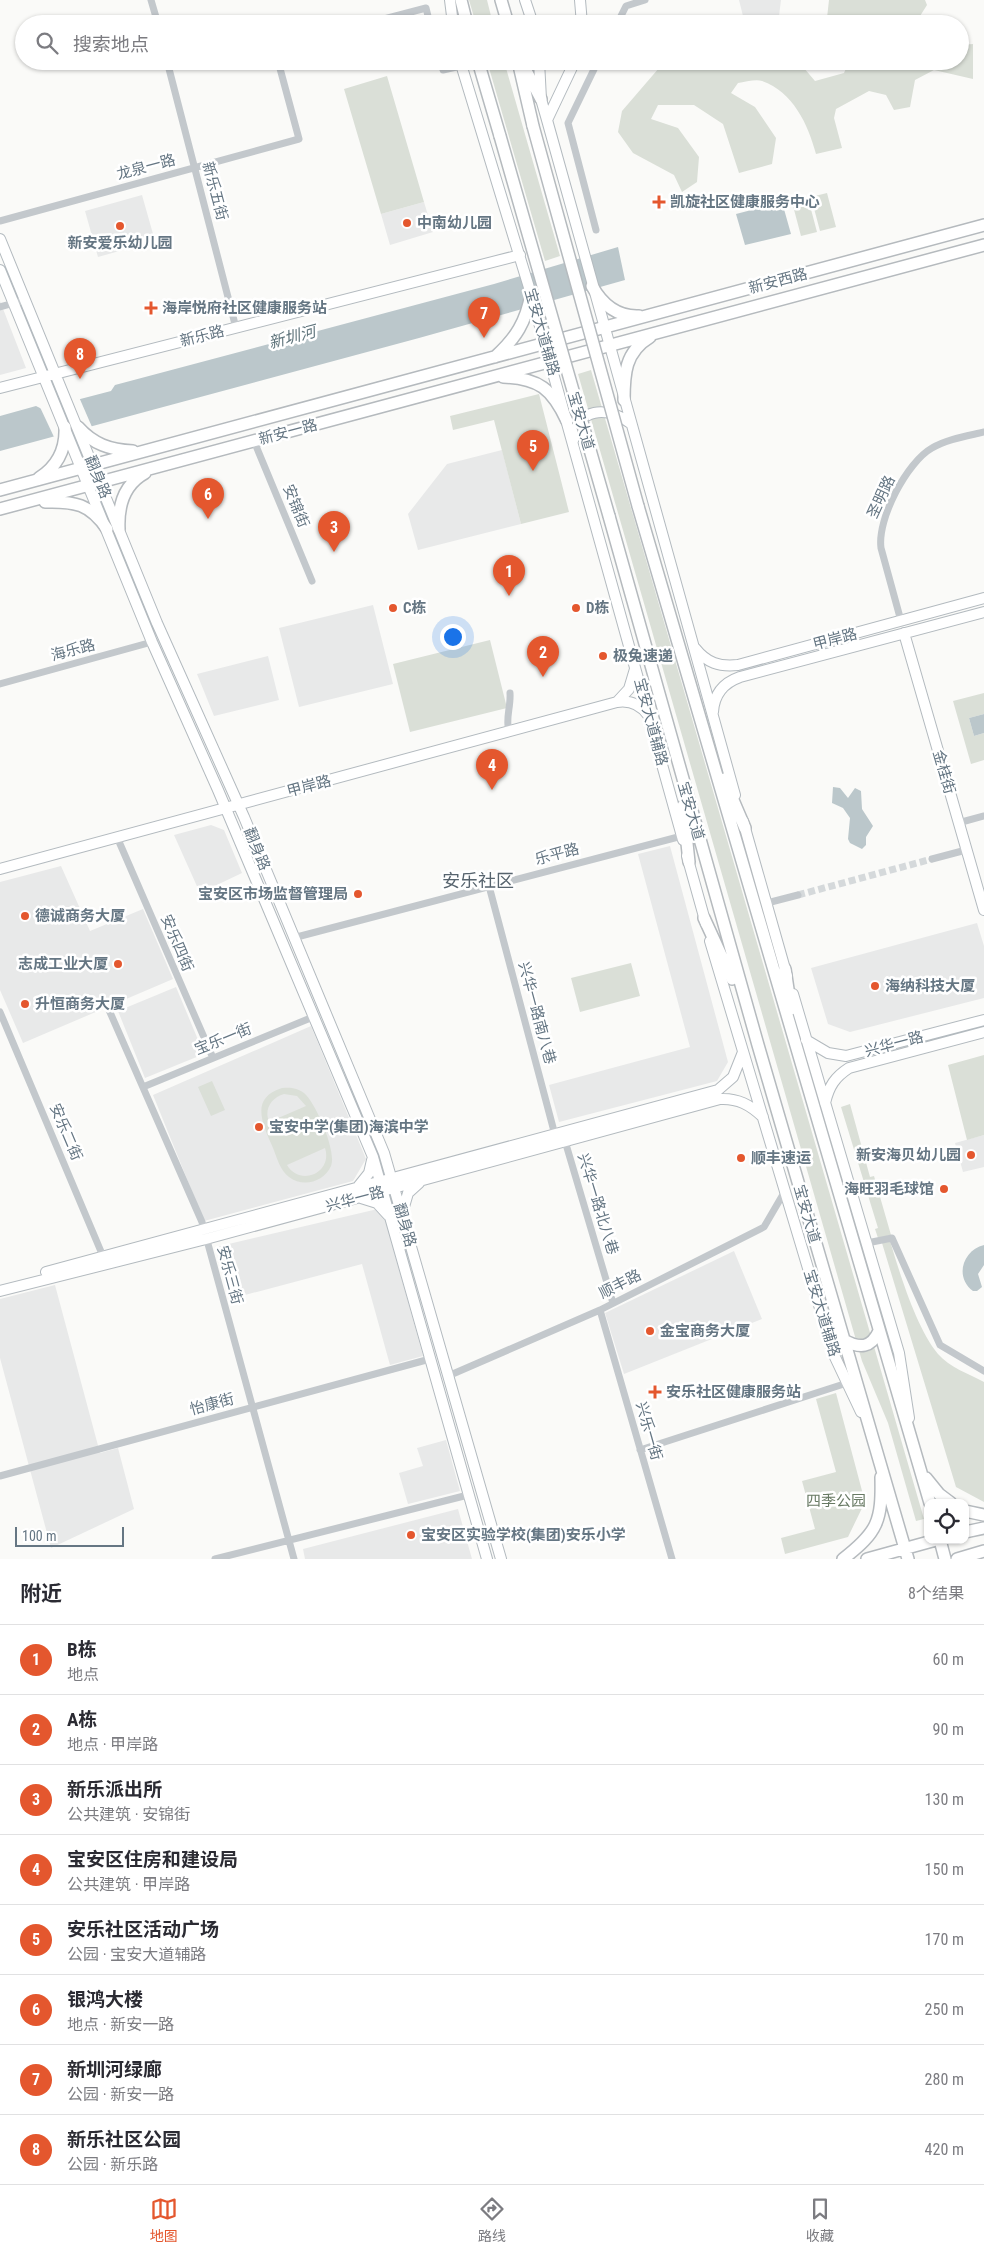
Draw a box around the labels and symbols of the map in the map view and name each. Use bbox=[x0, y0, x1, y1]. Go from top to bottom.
street label: 龙泉一路 bbox=[115, 151, 177, 183]
street label: 新乐五街 bbox=[199, 160, 231, 222]
place label: 凯旋社区健康服务中心 bbox=[670, 193, 820, 211]
marker: 凯旋社区健康服务中心 bbox=[652, 195, 666, 209]
place label: 中南幼儿园 bbox=[417, 214, 492, 232]
marker: 中南幼儿园 bbox=[401, 217, 413, 229]
marker: 新安爱乐幼儿园 bbox=[114, 220, 126, 232]
place label: 新安爱乐幼儿园 bbox=[67, 234, 173, 252]
street label: 新安西路 bbox=[747, 265, 809, 297]
street label: 宝安大道辅路 bbox=[521, 286, 563, 378]
pin: 7 bbox=[468, 297, 500, 338]
place label: 海岸悦府社区健康服务站 bbox=[162, 299, 327, 317]
marker: 海岸悦府社区健康服务站 bbox=[144, 301, 158, 315]
water label: 新圳河 bbox=[266, 321, 321, 352]
street label: 新乐路 bbox=[178, 322, 226, 350]
pin: 8 bbox=[64, 338, 96, 379]
street label: 宝安大道 bbox=[564, 390, 598, 452]
street label: 新安一路 bbox=[257, 416, 319, 448]
pin: 5 bbox=[517, 430, 549, 471]
street label: 翻身路 bbox=[81, 453, 115, 501]
street label: 圣明路 bbox=[863, 473, 899, 521]
pin: 6 bbox=[192, 478, 224, 519]
street label: 安锦街 bbox=[279, 482, 313, 530]
pin: 3 bbox=[318, 511, 350, 552]
pin: 1 bbox=[493, 555, 525, 596]
place label: C栋 bbox=[403, 599, 427, 617]
place label: D栋 bbox=[586, 599, 609, 617]
marker: C栋 bbox=[387, 602, 399, 614]
marker: D栋 bbox=[570, 602, 582, 614]
your location bbox=[440, 624, 466, 650]
street label: 甲岸路 bbox=[811, 624, 859, 654]
street label: 海乐路 bbox=[49, 635, 97, 665]
pin: 2 bbox=[527, 636, 559, 677]
place label: 极兔速递 bbox=[613, 647, 673, 665]
marker: 极兔速递 bbox=[597, 650, 609, 662]
street label: 宝安大道辅路 bbox=[631, 676, 671, 768]
street label: 金桂街 bbox=[929, 748, 959, 796]
pin: 4 bbox=[476, 749, 508, 790]
street label: 甲岸路 bbox=[285, 771, 333, 801]
street label: 宝安大道 bbox=[674, 780, 708, 842]
street label: 翻身路 bbox=[240, 825, 274, 873]
street label: 乐平路 bbox=[533, 839, 581, 869]
district label: 安乐社区 bbox=[442, 870, 514, 891]
place label: 宝安区市场监督管理局 bbox=[198, 885, 348, 903]
marker: 宝安区市场监督管理局 bbox=[352, 888, 364, 900]
place label: 德诚商务大厦 bbox=[35, 907, 125, 925]
marker: 德诚商务大厦 bbox=[19, 910, 31, 922]
street label: 安乐四街 bbox=[157, 912, 197, 974]
place label: 志成工业大厦 bbox=[18, 955, 108, 973]
marker: 志成工业大厦 bbox=[112, 958, 124, 970]
street label: 兴华一路南八巷 bbox=[515, 960, 559, 1066]
place label: 海纳科技大厦 bbox=[885, 977, 975, 995]
marker: 海纳科技大厦 bbox=[869, 980, 881, 992]
place label: 升恒商务大厦 bbox=[35, 995, 125, 1013]
marker: 升恒商务大厦 bbox=[19, 998, 31, 1010]
street label: 宝乐一街 bbox=[192, 1019, 254, 1059]
street label: 兴华一路 bbox=[863, 1028, 925, 1060]
street label: 安乐二街 bbox=[46, 1101, 86, 1163]
place label: 宝安中学(集团)海滨中学 bbox=[269, 1118, 429, 1136]
marker: 宝安中学(集团)海滨中学 bbox=[253, 1121, 265, 1133]
place label: 新安海贝幼儿园 bbox=[856, 1146, 961, 1164]
place label: 顺丰速运 bbox=[751, 1149, 811, 1167]
marker: 新安海贝幼儿园 bbox=[965, 1149, 977, 1161]
street label: 兴华一路北八巷 bbox=[574, 1151, 622, 1257]
marker: 顺丰速运 bbox=[735, 1152, 747, 1164]
place label: 海旺羽毛球馆 bbox=[844, 1180, 934, 1198]
street label: 兴华一路 bbox=[324, 1183, 386, 1215]
street label: 宝安大道 bbox=[790, 1183, 824, 1245]
marker: 海旺羽毛球馆 bbox=[938, 1183, 950, 1195]
street label: 翻身路 bbox=[390, 1201, 420, 1249]
street label: 安乐三街 bbox=[214, 1244, 246, 1306]
street label: 顺丰路 bbox=[596, 1266, 644, 1302]
street label: 宝安大道辅路 bbox=[800, 1267, 844, 1359]
place label: 金宝商务大厦 bbox=[660, 1322, 750, 1340]
marker: 金宝商务大厦 bbox=[644, 1325, 656, 1337]
place label: 安乐社区健康服务站 bbox=[666, 1383, 801, 1401]
marker: 安乐社区健康服务站 bbox=[648, 1385, 662, 1399]
street label: 怡康街 bbox=[188, 1389, 236, 1419]
street label: 兴乐一街 bbox=[632, 1400, 666, 1462]
park label: 四季公园 bbox=[806, 1492, 866, 1510]
scale bar bbox=[15, 1524, 124, 1547]
place label: 宝安区实验学校(集团)安乐小学 bbox=[421, 1526, 626, 1544]
marker: 宝安区实验学校(集团)安乐小学 bbox=[405, 1529, 417, 1541]

